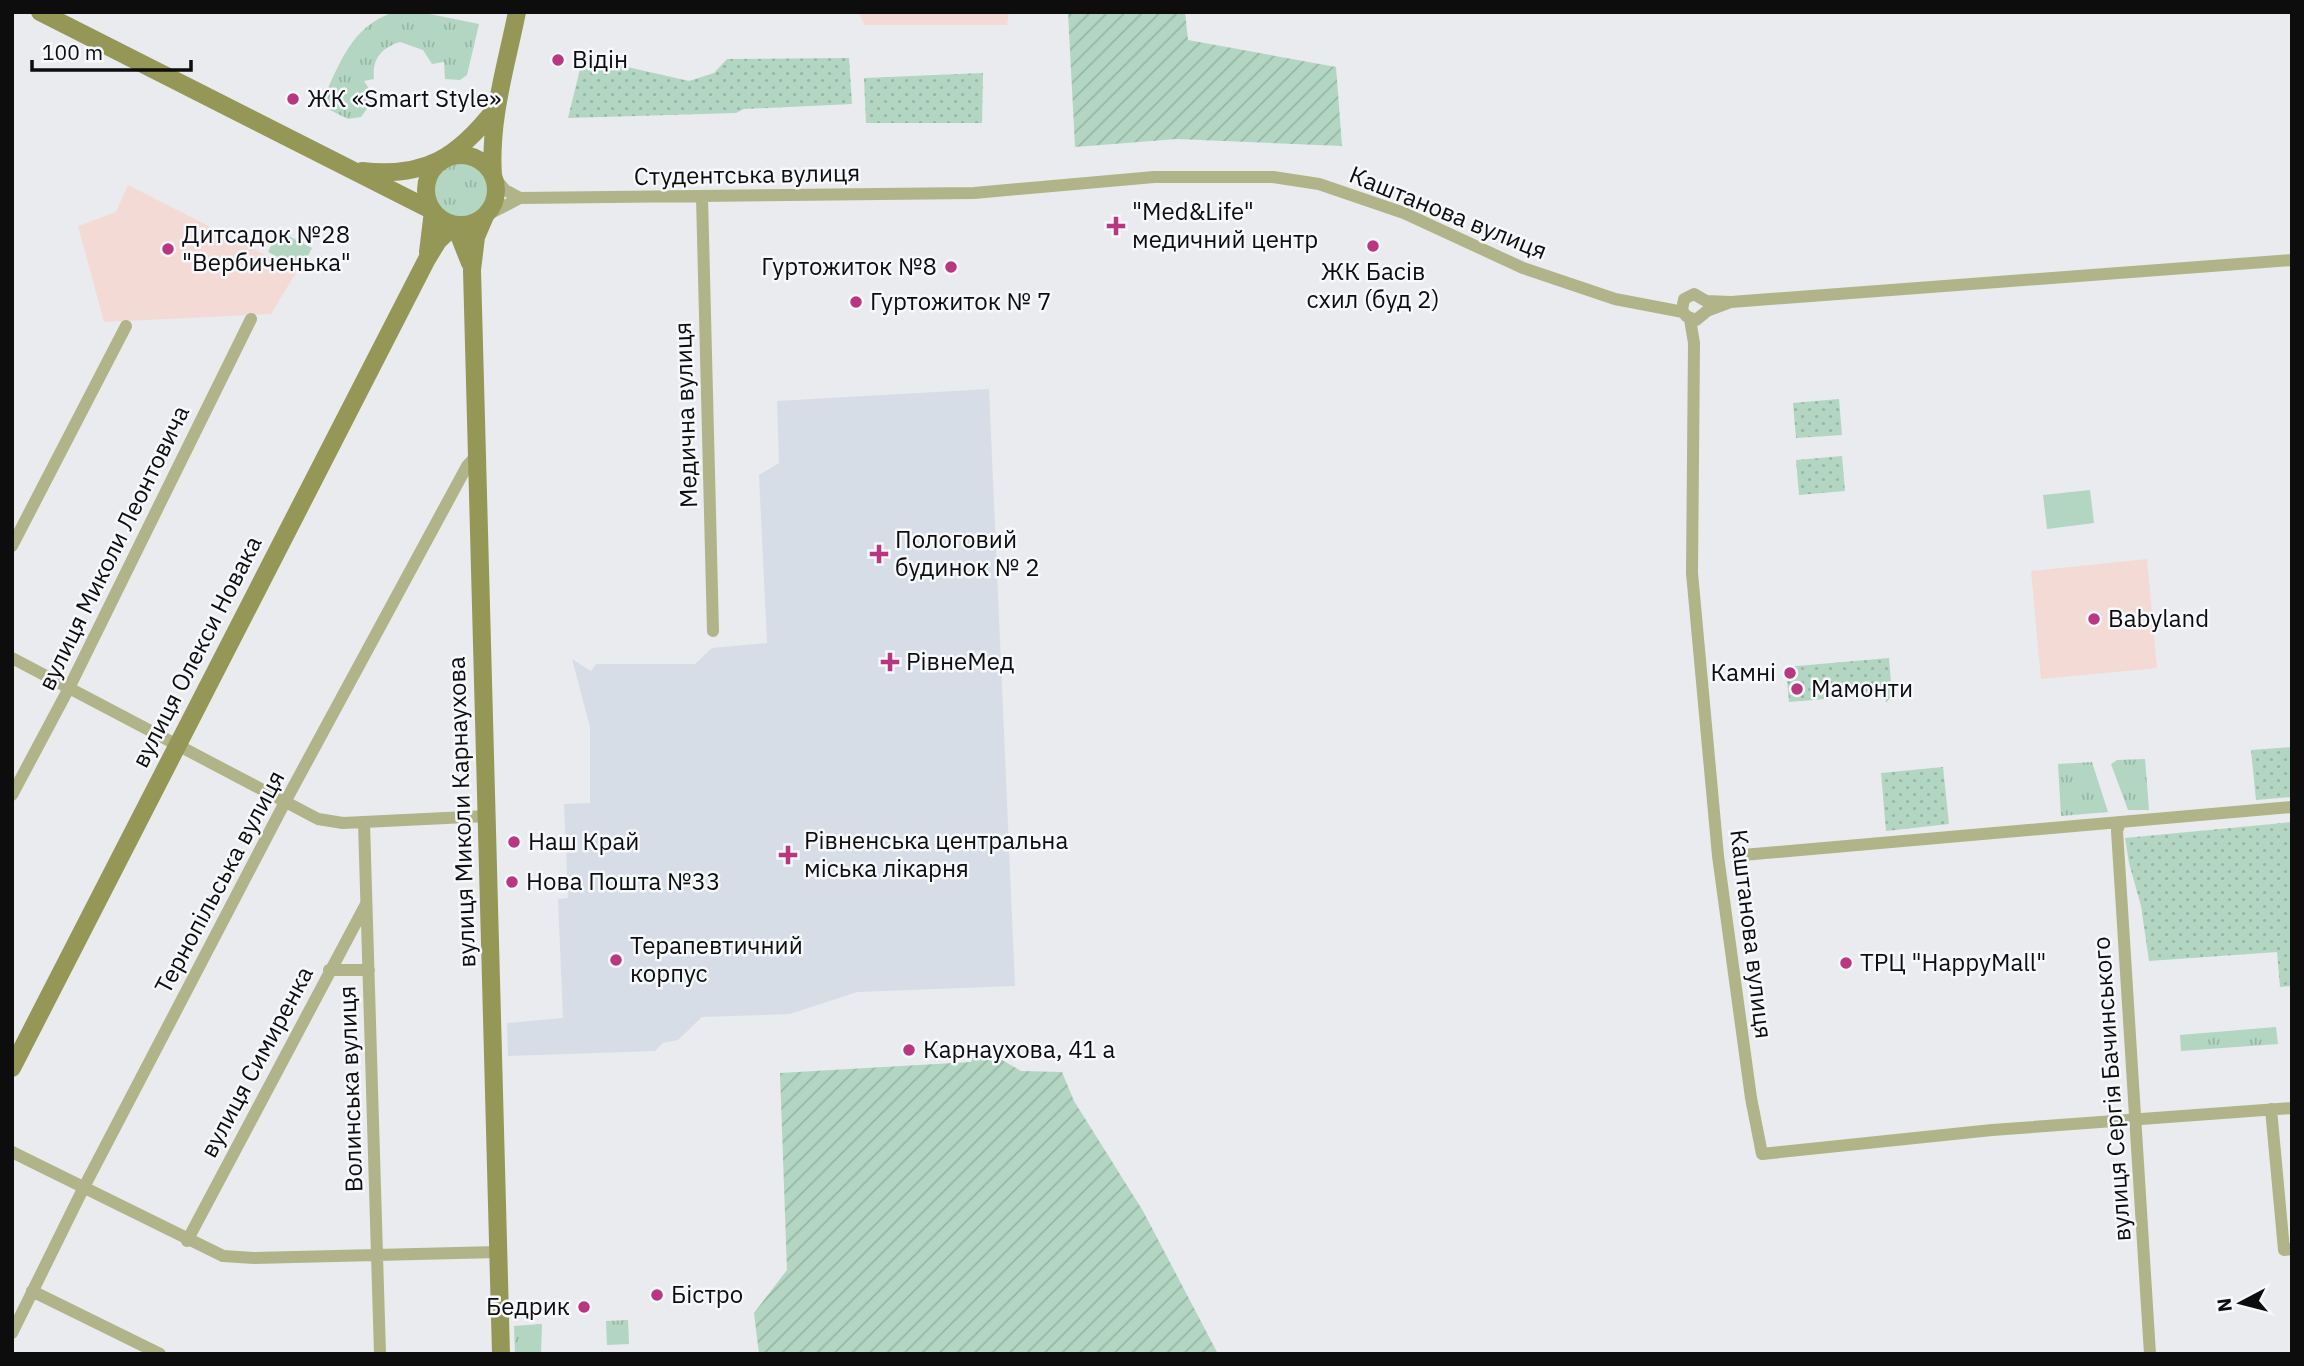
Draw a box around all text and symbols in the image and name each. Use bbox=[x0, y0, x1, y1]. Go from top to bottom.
scale bar bbox=[32, 28, 191, 72]
text: 100 m bbox=[42, 38, 103, 66]
place label: Відін bbox=[572, 43, 628, 75]
marker: Відін bbox=[550, 52, 566, 68]
place label: ЖК «Smart Style» bbox=[307, 82, 501, 114]
marker: ЖК «Smart Style» bbox=[285, 91, 301, 107]
street label: Студентська вулиця bbox=[634, 156, 860, 192]
street label: Каштанова вулиця bbox=[1345, 158, 1552, 266]
place label: "Med&Life" медичний центр bbox=[1132, 195, 1318, 255]
marker: "Med&Life" медичний центр bbox=[1106, 216, 1126, 236]
place label: Дитсадок №28 "Вербиченька" bbox=[182, 218, 351, 278]
marker: ЖК Басів схил (буд 2) bbox=[1365, 238, 1381, 254]
marker: Дитсадок №28 "Вербиченька" bbox=[160, 241, 176, 257]
place label: Гуртожиток №8 bbox=[761, 250, 937, 282]
place label: ЖК Басів схил (буд 2) bbox=[1307, 255, 1439, 315]
marker: Гуртожиток №8 bbox=[943, 259, 959, 275]
place label: Гуртожиток № 7 bbox=[870, 285, 1051, 317]
marker: Гуртожиток № 7 bbox=[848, 294, 864, 310]
street label: Медична вулиця bbox=[666, 321, 704, 509]
street label: вулиця Миколи Леонтовича bbox=[30, 400, 196, 695]
place label: Пологовий будинок № 2 bbox=[895, 523, 1040, 583]
street label: вулиця Олекси Новака bbox=[124, 530, 269, 773]
marker: Пологовий будинок № 2 bbox=[869, 544, 889, 564]
place label: Babyland bbox=[2108, 602, 2209, 634]
marker: Babyland bbox=[2086, 611, 2102, 627]
place label: РівнеМед bbox=[906, 645, 1014, 677]
marker: РівнеМед bbox=[880, 652, 900, 672]
street label: вулиця Миколи Карнаухова bbox=[440, 656, 482, 968]
place label: Камні bbox=[1711, 656, 1776, 688]
marker: Камні bbox=[1782, 665, 1798, 681]
place label: Мамонти bbox=[1811, 672, 1913, 704]
marker: Мамонти bbox=[1789, 681, 1805, 697]
street label: Тернопільська вулиця bbox=[147, 764, 292, 999]
place label: Рівненська центральна міська лікарня bbox=[804, 824, 1068, 884]
place label: Наш Край bbox=[528, 825, 639, 857]
street label: Каштанова вулиця bbox=[1723, 827, 1781, 1040]
marker: Наш Край bbox=[506, 834, 522, 850]
marker: Рівненська центральна міська лікарня bbox=[778, 845, 798, 865]
place label: Нова Пошта №33 bbox=[526, 865, 720, 897]
marker: Нова Пошта №33 bbox=[504, 874, 520, 890]
place label: Терапевтичний корпус bbox=[630, 929, 803, 989]
street label: вулиця Сергія Бачинського bbox=[2084, 936, 2138, 1243]
place label: ТРЦ "HappyMall" bbox=[1860, 946, 2046, 978]
marker: Терапевтичний корпус bbox=[608, 952, 624, 968]
marker: ТРЦ "HappyMall" bbox=[1838, 955, 1854, 971]
street label: вулиця Симиренка bbox=[192, 960, 320, 1163]
street label: Волинська вулиця bbox=[330, 985, 370, 1193]
place label: Карнаухова, 41 а bbox=[923, 1033, 1116, 1065]
marker: Карнаухова, 41 а bbox=[901, 1042, 917, 1058]
north arrow bbox=[2206, 1268, 2276, 1338]
place label: Бістро bbox=[671, 1278, 743, 1310]
marker: Бістро bbox=[649, 1287, 665, 1303]
place label: Бедрик bbox=[486, 1290, 570, 1322]
text: N bbox=[2211, 1297, 2237, 1313]
marker: Бедрик bbox=[576, 1299, 592, 1315]

